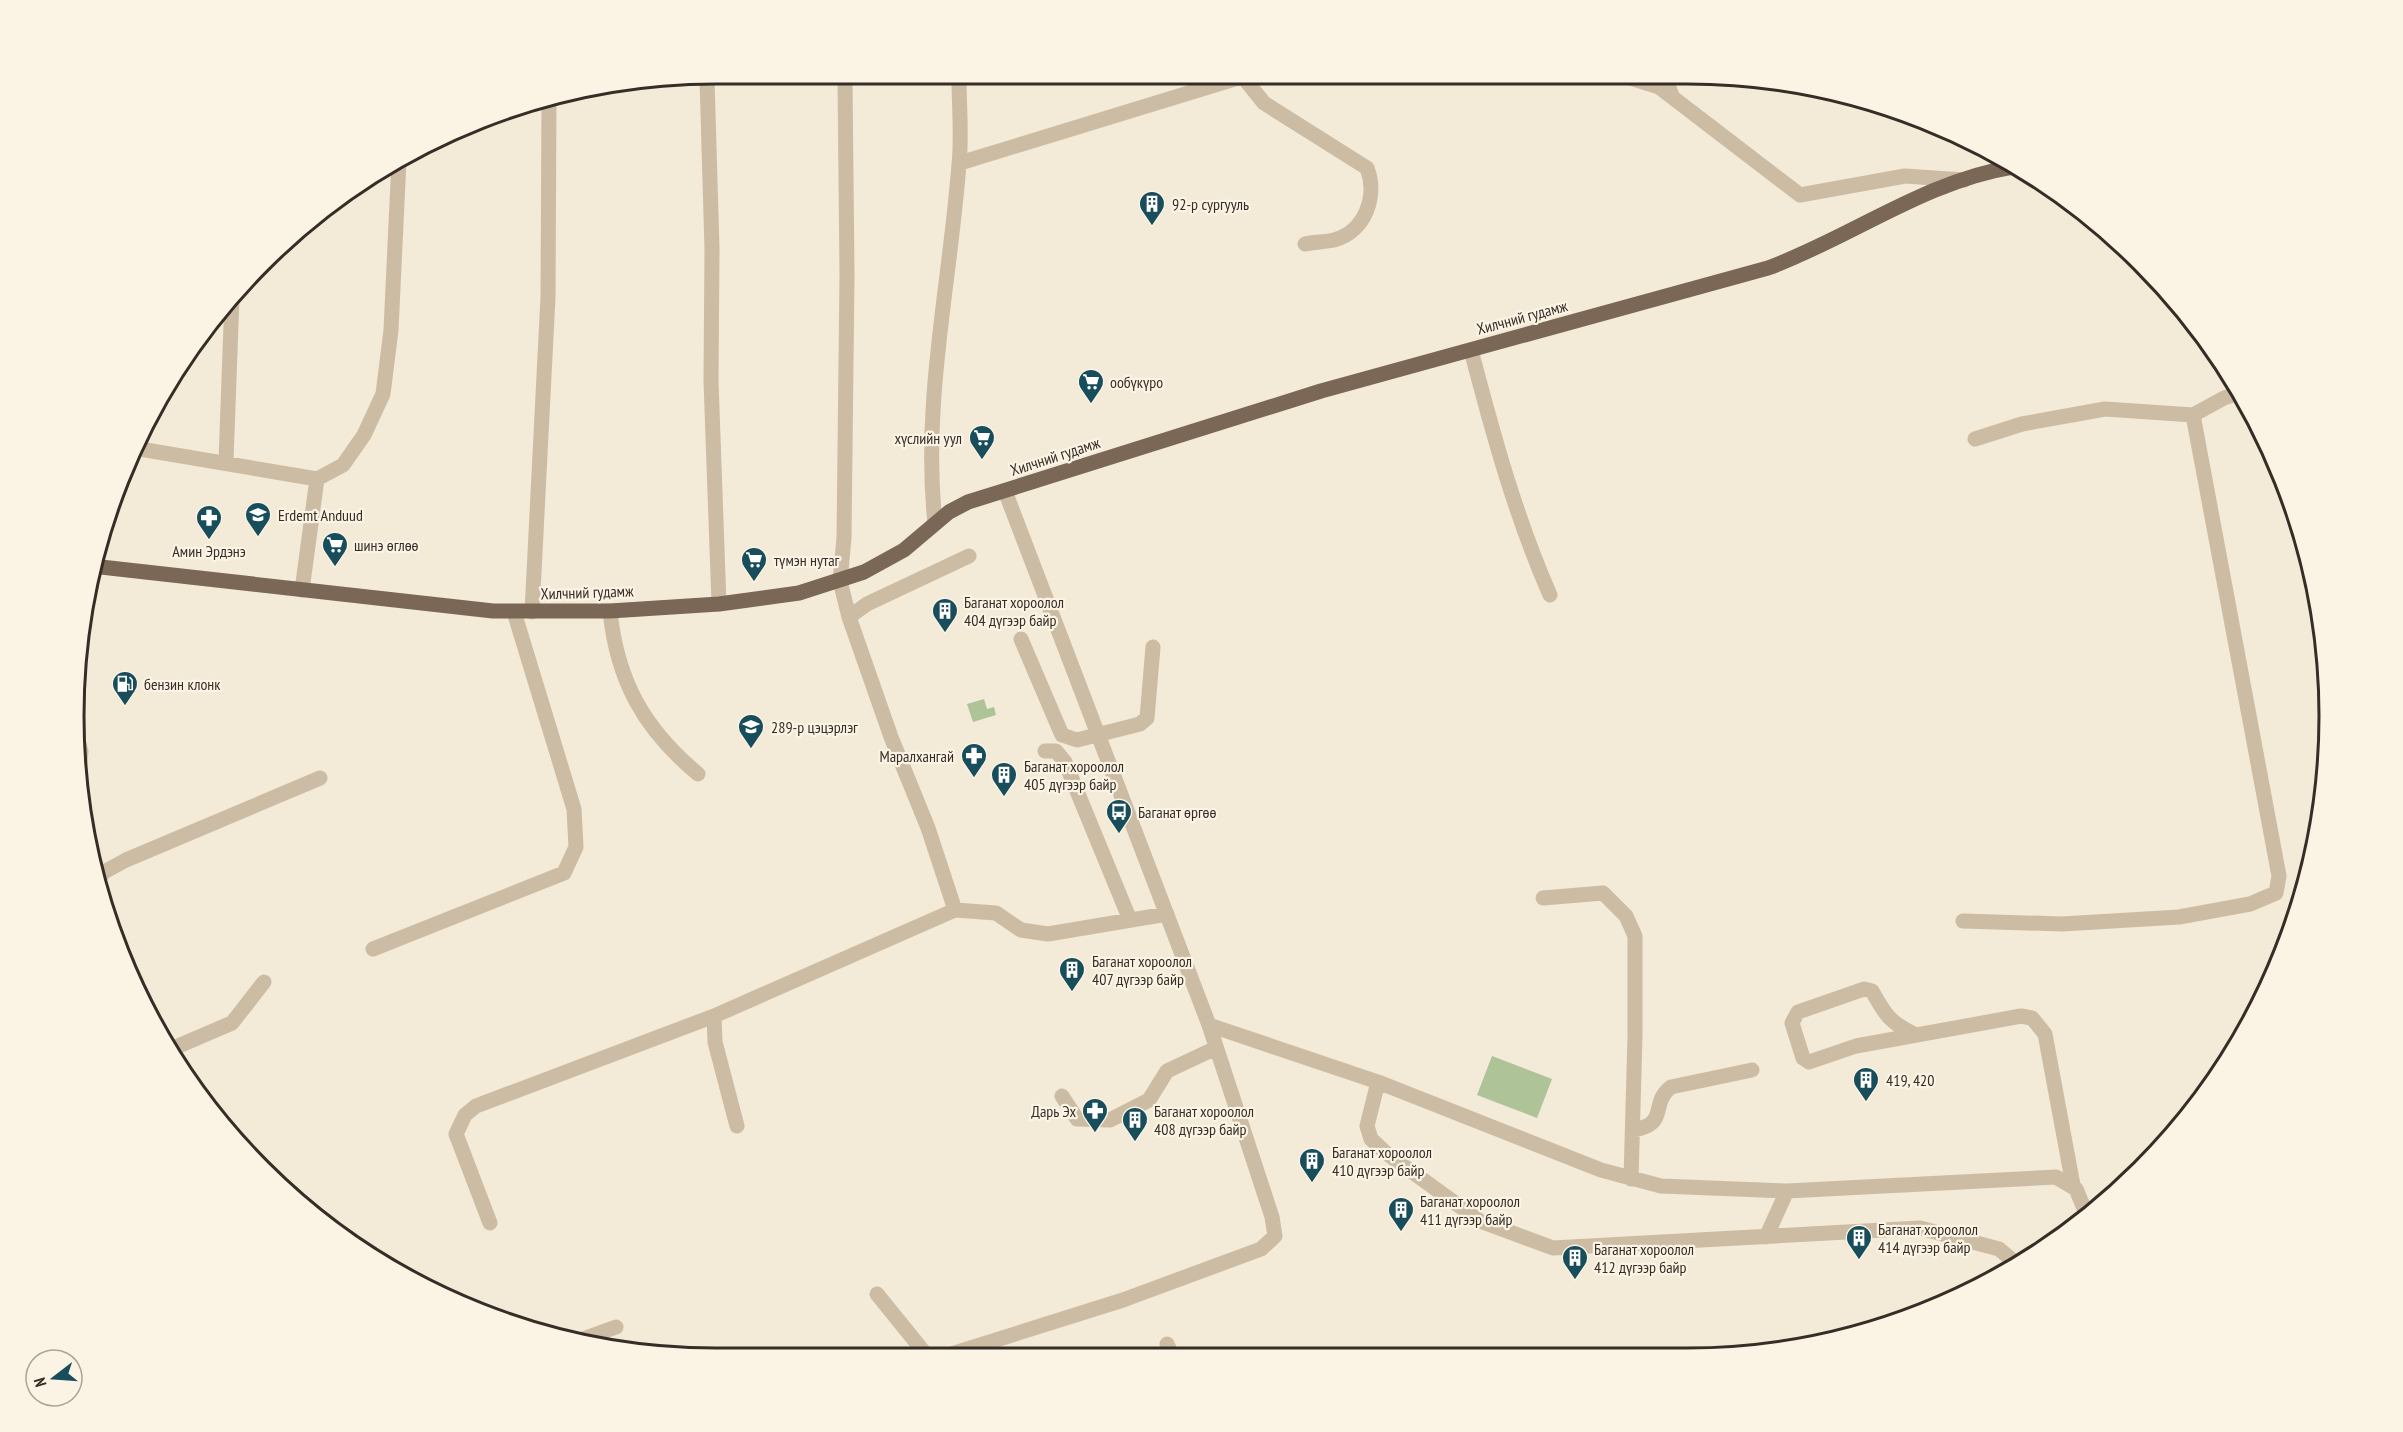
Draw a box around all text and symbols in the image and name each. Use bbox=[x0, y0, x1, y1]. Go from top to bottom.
building icon: 92-р сургууль bbox=[1137, 189, 1167, 227]
place label: 92-р сургууль bbox=[1172, 194, 1249, 214]
street label: Хилчний гудамж bbox=[1474, 295, 1570, 339]
supermarket icon: ообүкүро bbox=[1076, 367, 1106, 405]
place label: ообүкүро bbox=[1110, 372, 1163, 392]
supermarket icon: хүслийн уул bbox=[967, 423, 997, 461]
place label: хүслийн уул bbox=[894, 428, 962, 448]
street label: Хилчний гудамж bbox=[1008, 432, 1103, 480]
school or university icon: Erdemt Anduud bbox=[243, 500, 273, 538]
pharmacy icon: Амин Эрдэнэ bbox=[194, 503, 224, 541]
place label: Erdemt Anduud bbox=[278, 505, 363, 525]
supermarket icon: шинэ өглөө bbox=[320, 530, 350, 568]
place label: шинэ өглөө bbox=[354, 535, 419, 555]
place label: Амин Эрдэнэ bbox=[172, 541, 246, 561]
supermarket icon: түмэн нутаг bbox=[739, 545, 769, 583]
place label: түмэн нутаг bbox=[774, 550, 840, 570]
street label: Хилчний гудамж bbox=[540, 580, 634, 604]
place label: Баганат хороолол 404 дүгээр байр bbox=[964, 592, 1064, 630]
building icon: Баганат хороолол 404 дүгээр байр bbox=[930, 596, 960, 634]
fuel station icon: бензин клонк bbox=[110, 669, 140, 707]
place label: бензин клонк bbox=[144, 674, 221, 694]
school or university icon: 289-р цэцэрлэг bbox=[736, 712, 766, 750]
place label: 289-р цэцэрлэг bbox=[771, 717, 858, 737]
pharmacy icon: Маралхангай bbox=[959, 741, 989, 779]
place label: Маралхангай bbox=[879, 746, 954, 766]
place label: Баганат хороолол 405 дүгээр байр bbox=[1024, 756, 1124, 794]
building icon: Баганат хороолол 405 дүгээр байр bbox=[989, 760, 1019, 798]
bus stop icon: Баганат өргөө bbox=[1104, 797, 1134, 835]
place label: Баганат өргөө bbox=[1138, 802, 1216, 822]
place label: Баганат хороолол 407 дүгээр байр bbox=[1092, 951, 1192, 989]
building icon: Баганат хороолол 407 дүгээр байр bbox=[1057, 955, 1087, 993]
building icon: 419, 420 bbox=[1851, 1065, 1881, 1103]
place label: 419, 420 bbox=[1886, 1070, 1935, 1090]
pharmacy icon: Дарь Эх bbox=[1080, 1096, 1110, 1134]
place label: Дарь Эх bbox=[1031, 1101, 1076, 1121]
place label: Баганат хороолол 408 дүгээр байр bbox=[1154, 1101, 1254, 1139]
building icon: Баганат хороолол 408 дүгээр байр bbox=[1120, 1105, 1150, 1143]
place label: Баганат хороолол 410 дүгээр байр bbox=[1332, 1142, 1432, 1180]
building icon: Баганат хороолол 410 дүгээр байр bbox=[1297, 1146, 1327, 1184]
place label: Баганат хороолол 411 дүгээр байр bbox=[1420, 1191, 1520, 1229]
building icon: Баганат хороолол 411 дүгээр байр bbox=[1386, 1195, 1416, 1233]
place label: Баганат хороолол 414 дүгээр байр bbox=[1878, 1219, 1978, 1257]
building icon: Баганат хороолол 414 дүгээр байр bbox=[1844, 1223, 1874, 1261]
place label: Баганат хороолол 412 дүгээр байр bbox=[1594, 1239, 1694, 1277]
building icon: Баганат хороолол 412 дүгээр байр bbox=[1560, 1243, 1590, 1281]
north arrow bbox=[24, 1348, 84, 1408]
text: N bbox=[29, 1375, 50, 1389]

